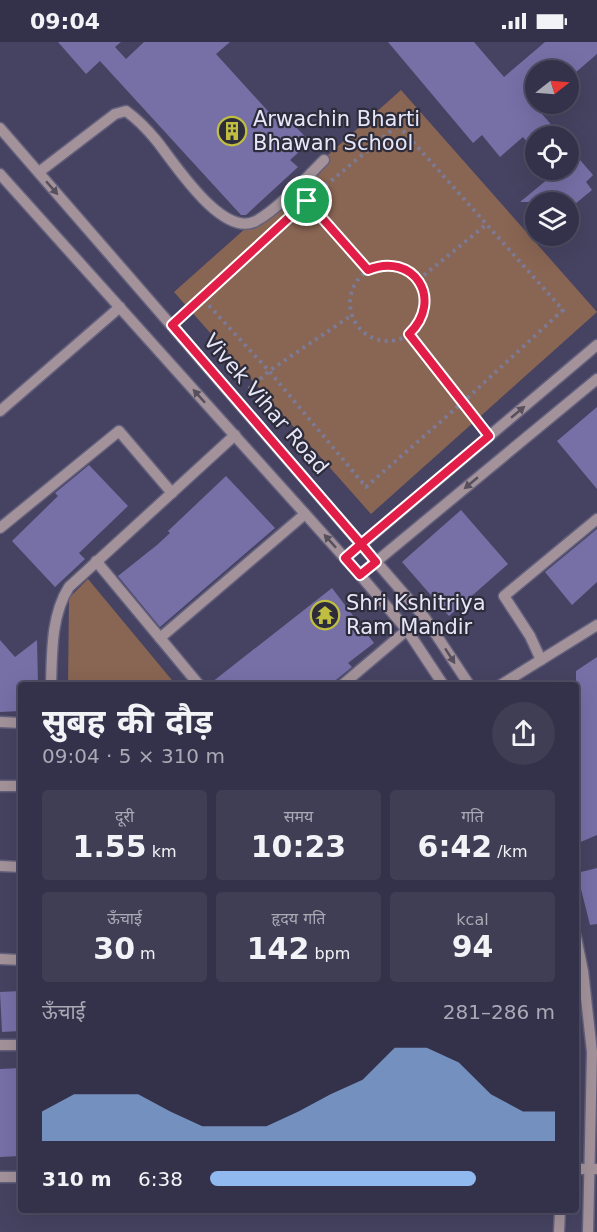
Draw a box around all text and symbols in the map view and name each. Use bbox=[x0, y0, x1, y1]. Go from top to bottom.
text: 09:04 bbox=[30, 9, 100, 34]
north arrow bbox=[525, 60, 579, 114]
map controls bbox=[525, 60, 579, 246]
place label: Arwachin Bharti Bhawan School bbox=[253, 107, 420, 155]
building icon: Arwachin Bharti Bhawan School bbox=[216, 115, 248, 147]
button: locate bbox=[525, 126, 579, 180]
pin bbox=[281, 175, 332, 226]
one-way arrow bbox=[45, 180, 58, 195]
icon: arrive bbox=[290, 184, 323, 217]
button: layers bbox=[525, 192, 579, 246]
street label: Vivek Vihar Road bbox=[199, 329, 333, 479]
one-way arrow bbox=[193, 389, 206, 404]
one-way arrow bbox=[510, 406, 525, 419]
one-way arrow bbox=[464, 476, 479, 489]
one-way arrow bbox=[324, 534, 337, 549]
place label: Shri Kshitriya Ram Mandir bbox=[346, 591, 486, 639]
temple icon: Shri Kshitriya Ram Mandir bbox=[309, 599, 341, 631]
one-way arrow bbox=[445, 648, 456, 665]
text: सुबह की दौड़ bbox=[42, 702, 213, 741]
button: share bbox=[492, 702, 555, 765]
text: 09:04 · 5 × 310 m bbox=[42, 744, 225, 768]
text: दूरी bbox=[115, 807, 134, 826]
text: समय bbox=[284, 807, 313, 826]
text: गति bbox=[461, 807, 484, 826]
text: 1.55 bbox=[73, 829, 147, 864]
text: 10:23 bbox=[251, 829, 346, 864]
text: 6:42 bbox=[418, 829, 492, 864]
text: km bbox=[147, 842, 176, 861]
text: /km bbox=[492, 842, 527, 861]
text: ऊँचाई bbox=[107, 909, 142, 928]
text: हृदय गति bbox=[272, 909, 325, 928]
text: kcal bbox=[456, 910, 489, 929]
text: 94 bbox=[452, 929, 493, 964]
text: 30 bbox=[93, 931, 135, 966]
text: 142 bbox=[247, 931, 309, 966]
text: m bbox=[135, 944, 156, 963]
text: bpm bbox=[309, 944, 350, 963]
text: ऊँचाई bbox=[42, 1000, 85, 1024]
text: 281–286 m bbox=[443, 1000, 555, 1024]
text: 310 m bbox=[42, 1167, 112, 1191]
text: 6:38 bbox=[138, 1167, 183, 1191]

